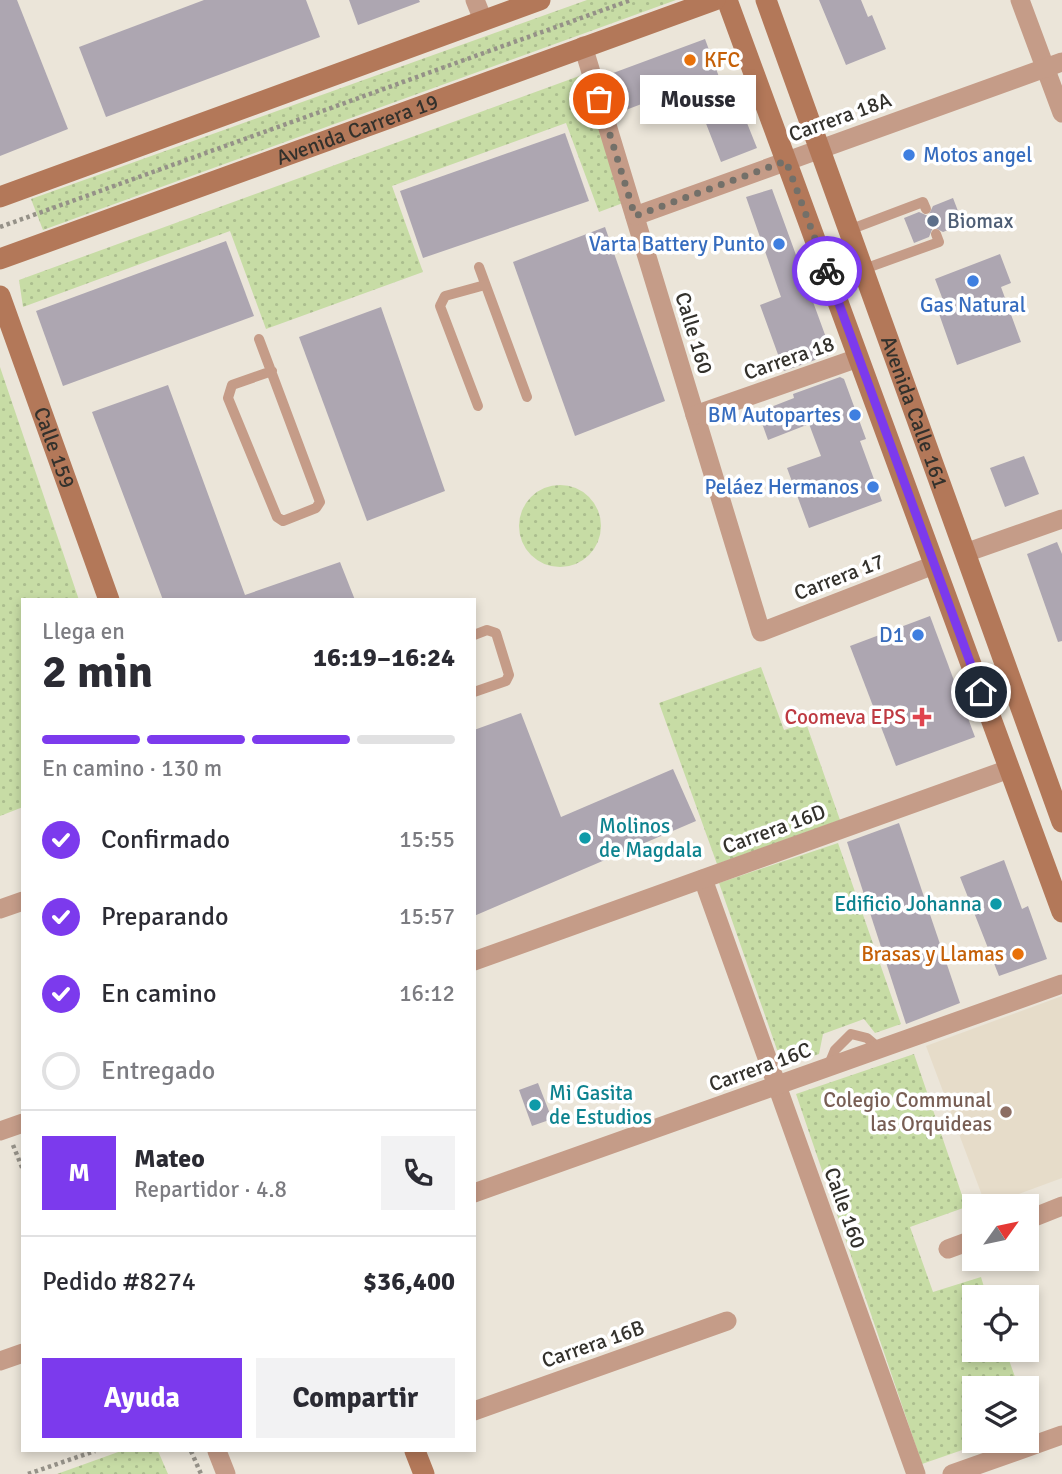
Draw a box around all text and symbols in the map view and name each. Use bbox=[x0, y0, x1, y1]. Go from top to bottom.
place label: KFC bbox=[704, 47, 740, 73]
marker: KFC bbox=[682, 52, 698, 68]
pin bbox=[569, 69, 629, 129]
callout: Mousse bbox=[641, 74, 756, 124]
icon: bag bbox=[580, 80, 618, 118]
text: Mousse bbox=[660, 85, 736, 114]
street label: Carrera 18A bbox=[785, 86, 895, 148]
street label: Avenida Carrera 19 bbox=[273, 88, 442, 171]
place label: Motos angel bbox=[923, 142, 1032, 168]
marker: Motos angel bbox=[901, 147, 917, 163]
place label: Biomax bbox=[947, 208, 1014, 234]
marker: Biomax bbox=[925, 213, 941, 229]
place label: Varta Battery Punto bbox=[589, 231, 765, 257]
marker: Varta Battery Punto bbox=[771, 236, 787, 252]
courier bbox=[792, 236, 862, 306]
icon: bike bbox=[808, 252, 846, 290]
marker: Gas Natural bbox=[965, 273, 981, 289]
street label: Calle 160 bbox=[669, 289, 719, 377]
place label: Gas Natural bbox=[920, 292, 1026, 318]
street label: Carrera 18 bbox=[740, 330, 838, 386]
street label: Avenida Calle 161 bbox=[875, 332, 954, 492]
place label: BM Autopartes bbox=[708, 402, 841, 428]
street label: Calle 159 bbox=[28, 403, 81, 492]
marker: BM Autopartes bbox=[847, 407, 863, 423]
place label: Peláez Hermanos bbox=[705, 474, 859, 500]
marker: Peláez Hermanos bbox=[865, 479, 881, 495]
street label: Carrera 17 bbox=[790, 548, 888, 606]
text: Llega en bbox=[42, 617, 125, 646]
place label: D1 bbox=[879, 622, 904, 648]
marker: D1 bbox=[910, 627, 926, 643]
text: 16:19–16:24 bbox=[313, 642, 455, 674]
text: 2 min bbox=[42, 644, 153, 700]
pin bbox=[951, 662, 1011, 722]
icon: home bbox=[962, 673, 1000, 711]
place label: Coomeva EPS bbox=[784, 704, 906, 730]
marker: Coomeva EPS bbox=[912, 707, 932, 727]
text: En camino · 130 m bbox=[42, 754, 222, 783]
street label: Carrera 16D bbox=[719, 798, 829, 860]
place label: Molinos de Magdala bbox=[599, 813, 703, 863]
icon: check bbox=[42, 821, 80, 859]
text: Confirmado bbox=[101, 824, 230, 856]
text: 15:55 bbox=[399, 825, 455, 854]
marker: Molinos de Magdala bbox=[577, 830, 593, 846]
place label: Edificio Johanna bbox=[834, 891, 982, 917]
marker: Edificio Johanna bbox=[988, 896, 1004, 912]
icon: check bbox=[42, 898, 80, 936]
text: Preparando bbox=[101, 901, 228, 933]
text: 15:57 bbox=[399, 902, 455, 931]
place label: Brasas y Llamas bbox=[861, 941, 1004, 967]
marker: Brasas y Llamas bbox=[1010, 946, 1026, 962]
icon: check bbox=[42, 975, 80, 1013]
text: En camino bbox=[101, 978, 217, 1010]
text: 16:12 bbox=[399, 979, 455, 1008]
street label: Carrera 16C bbox=[705, 1036, 815, 1098]
text: Entregado bbox=[101, 1055, 215, 1087]
place label: Mi Gasita de Estudios bbox=[549, 1080, 652, 1130]
place label: Colegio Communal las Orquideas bbox=[823, 1087, 992, 1137]
marker: Mi Gasita de Estudios bbox=[527, 1097, 543, 1113]
marker: Colegio Communal las Orquideas bbox=[998, 1104, 1014, 1120]
button: phone bbox=[381, 1136, 455, 1210]
text: Mateo bbox=[134, 1143, 205, 1175]
text: M bbox=[68, 1157, 90, 1189]
street label: Calle 160 bbox=[818, 1164, 872, 1252]
text: Repartidor · 4.8 bbox=[134, 1175, 287, 1204]
north arrow bbox=[962, 1194, 1040, 1270]
map controls bbox=[962, 1194, 1039, 1453]
text: Pedido #8274 bbox=[42, 1266, 196, 1298]
text: $36,400 bbox=[363, 1266, 455, 1298]
button: locate bbox=[962, 1285, 1039, 1362]
street label: Carrera 16B bbox=[538, 1314, 648, 1374]
button: Ayuda bbox=[42, 1358, 242, 1438]
button: Compartir bbox=[256, 1358, 455, 1438]
button: layers bbox=[962, 1376, 1039, 1453]

